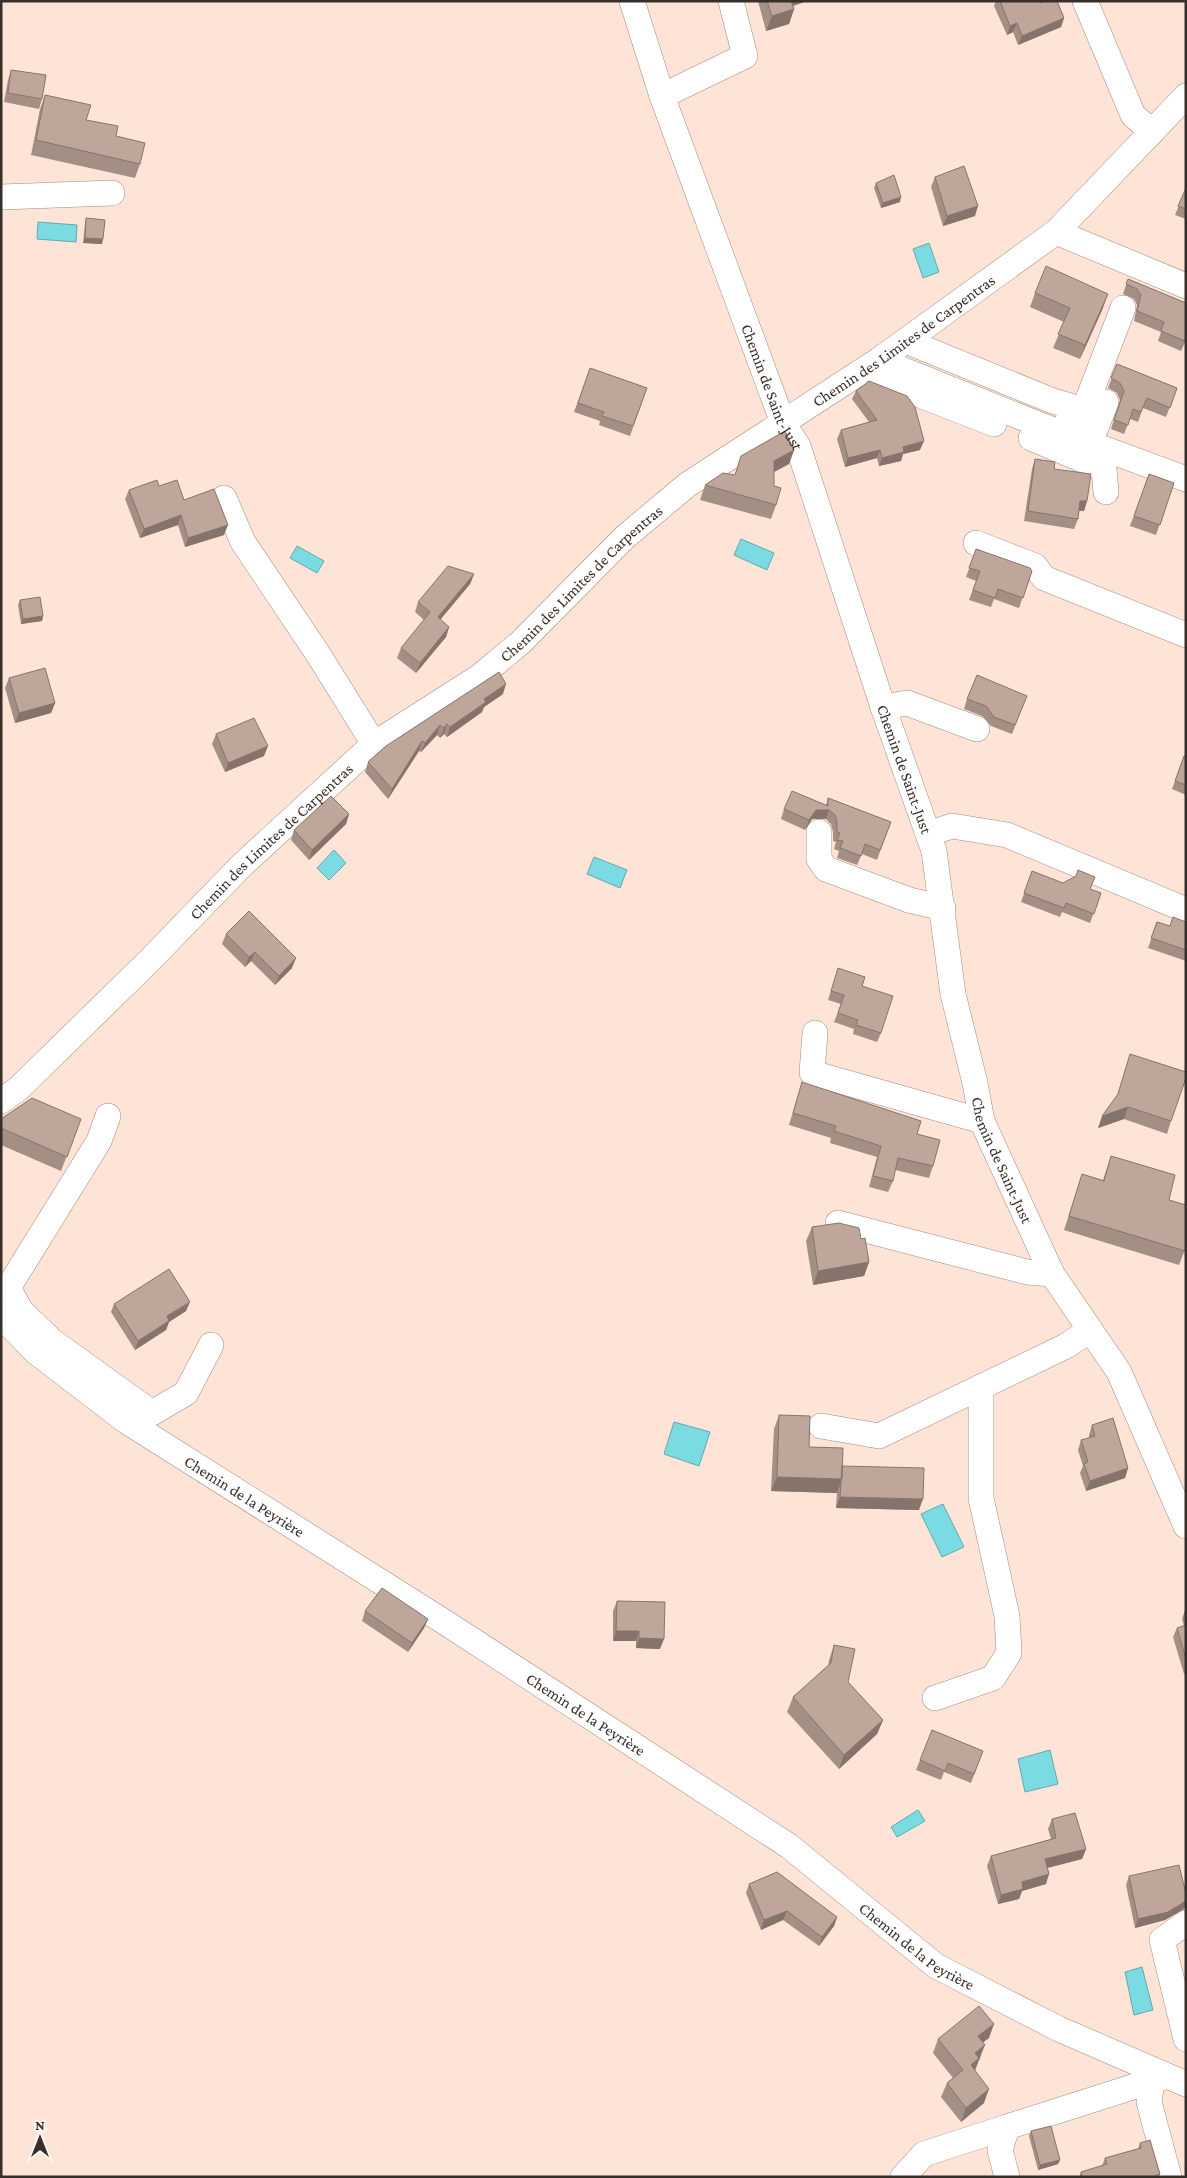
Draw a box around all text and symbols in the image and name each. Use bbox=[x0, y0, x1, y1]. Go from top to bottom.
street label: Chemin des Limites de Carpentras bbox=[809, 271, 998, 410]
street label: Chemin de Saint-Just bbox=[738, 322, 807, 452]
street label: Chemin des Limites de Carpentras bbox=[497, 502, 666, 665]
street label: Chemin de Saint-Just bbox=[874, 702, 935, 837]
street label: Chemin des Limites de Carpentras bbox=[186, 760, 356, 923]
street label: Chemin de Saint-Just bbox=[969, 1095, 1036, 1227]
street label: Chemin de la Peyrière bbox=[181, 1452, 307, 1540]
street label: Chemin de la Peyrière bbox=[523, 1670, 648, 1759]
street label: Chemin de la Peyrière bbox=[856, 1899, 977, 1993]
north arrow bbox=[15, 2113, 65, 2163]
text: N bbox=[35, 2117, 45, 2133]

